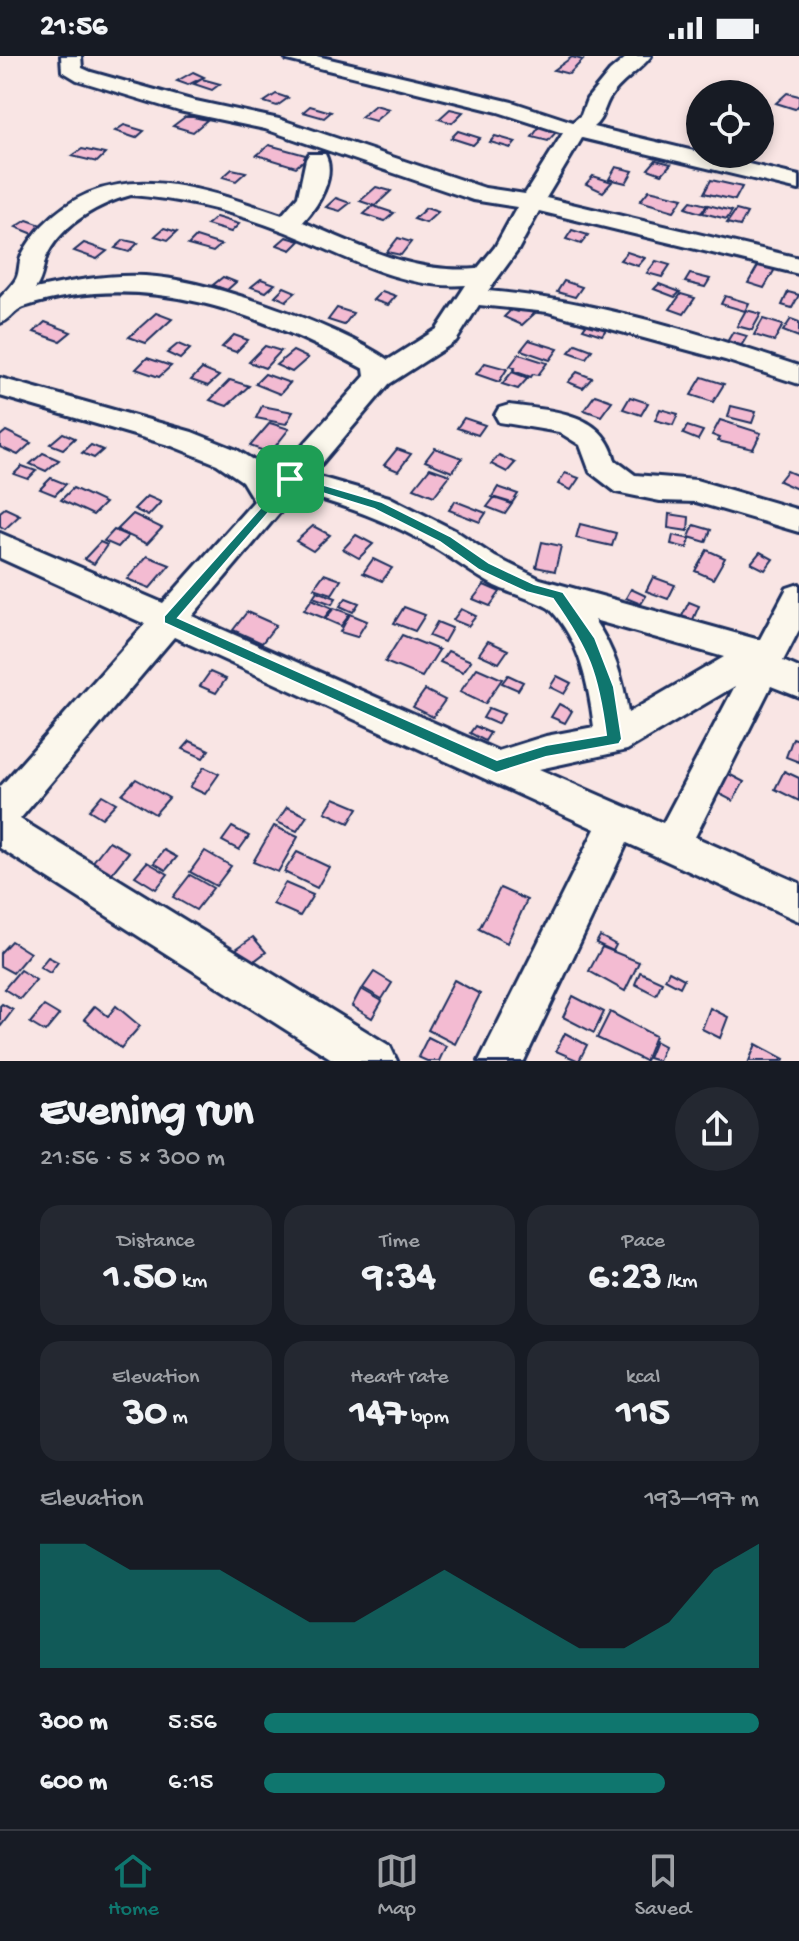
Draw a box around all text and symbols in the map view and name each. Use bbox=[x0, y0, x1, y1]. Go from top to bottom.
text: 21:56 bbox=[40, 11, 107, 46]
map controls bbox=[686, 80, 774, 168]
button: locate bbox=[686, 80, 774, 168]
pin bbox=[256, 445, 324, 513]
icon: arrive bbox=[268, 457, 312, 501]
button: share bbox=[675, 1087, 759, 1171]
text: Evening run bbox=[40, 1088, 253, 1140]
text: 21:56 · 5 × 300 m bbox=[40, 1144, 225, 1175]
text: Distance bbox=[117, 1229, 195, 1255]
text: Time bbox=[379, 1229, 420, 1255]
text: Pace bbox=[622, 1229, 665, 1255]
text: 1.50 bbox=[104, 1255, 177, 1302]
text: 9:34 bbox=[363, 1255, 436, 1302]
text: 6:23 bbox=[589, 1255, 662, 1302]
text: km bbox=[177, 1269, 207, 1295]
text: /km bbox=[662, 1269, 698, 1295]
text: Elevation bbox=[112, 1365, 200, 1391]
text: Heart rate bbox=[350, 1365, 449, 1391]
text: kcal bbox=[626, 1365, 660, 1391]
text: 30 bbox=[124, 1391, 167, 1438]
text: 147 bbox=[350, 1391, 406, 1438]
text: 115 bbox=[616, 1391, 670, 1438]
text: m bbox=[167, 1405, 188, 1431]
text: bpm bbox=[406, 1405, 449, 1431]
text: Elevation bbox=[40, 1485, 143, 1516]
text: 193–197 m bbox=[644, 1485, 759, 1516]
text: 300 m bbox=[40, 1708, 108, 1739]
text: 5:56 bbox=[168, 1708, 217, 1739]
text: 600 m bbox=[40, 1768, 107, 1799]
text: 6:15 bbox=[168, 1768, 214, 1799]
tab: Home bbox=[108, 1849, 159, 1923]
tab: Map bbox=[375, 1849, 419, 1923]
tab: Saved bbox=[635, 1849, 691, 1923]

